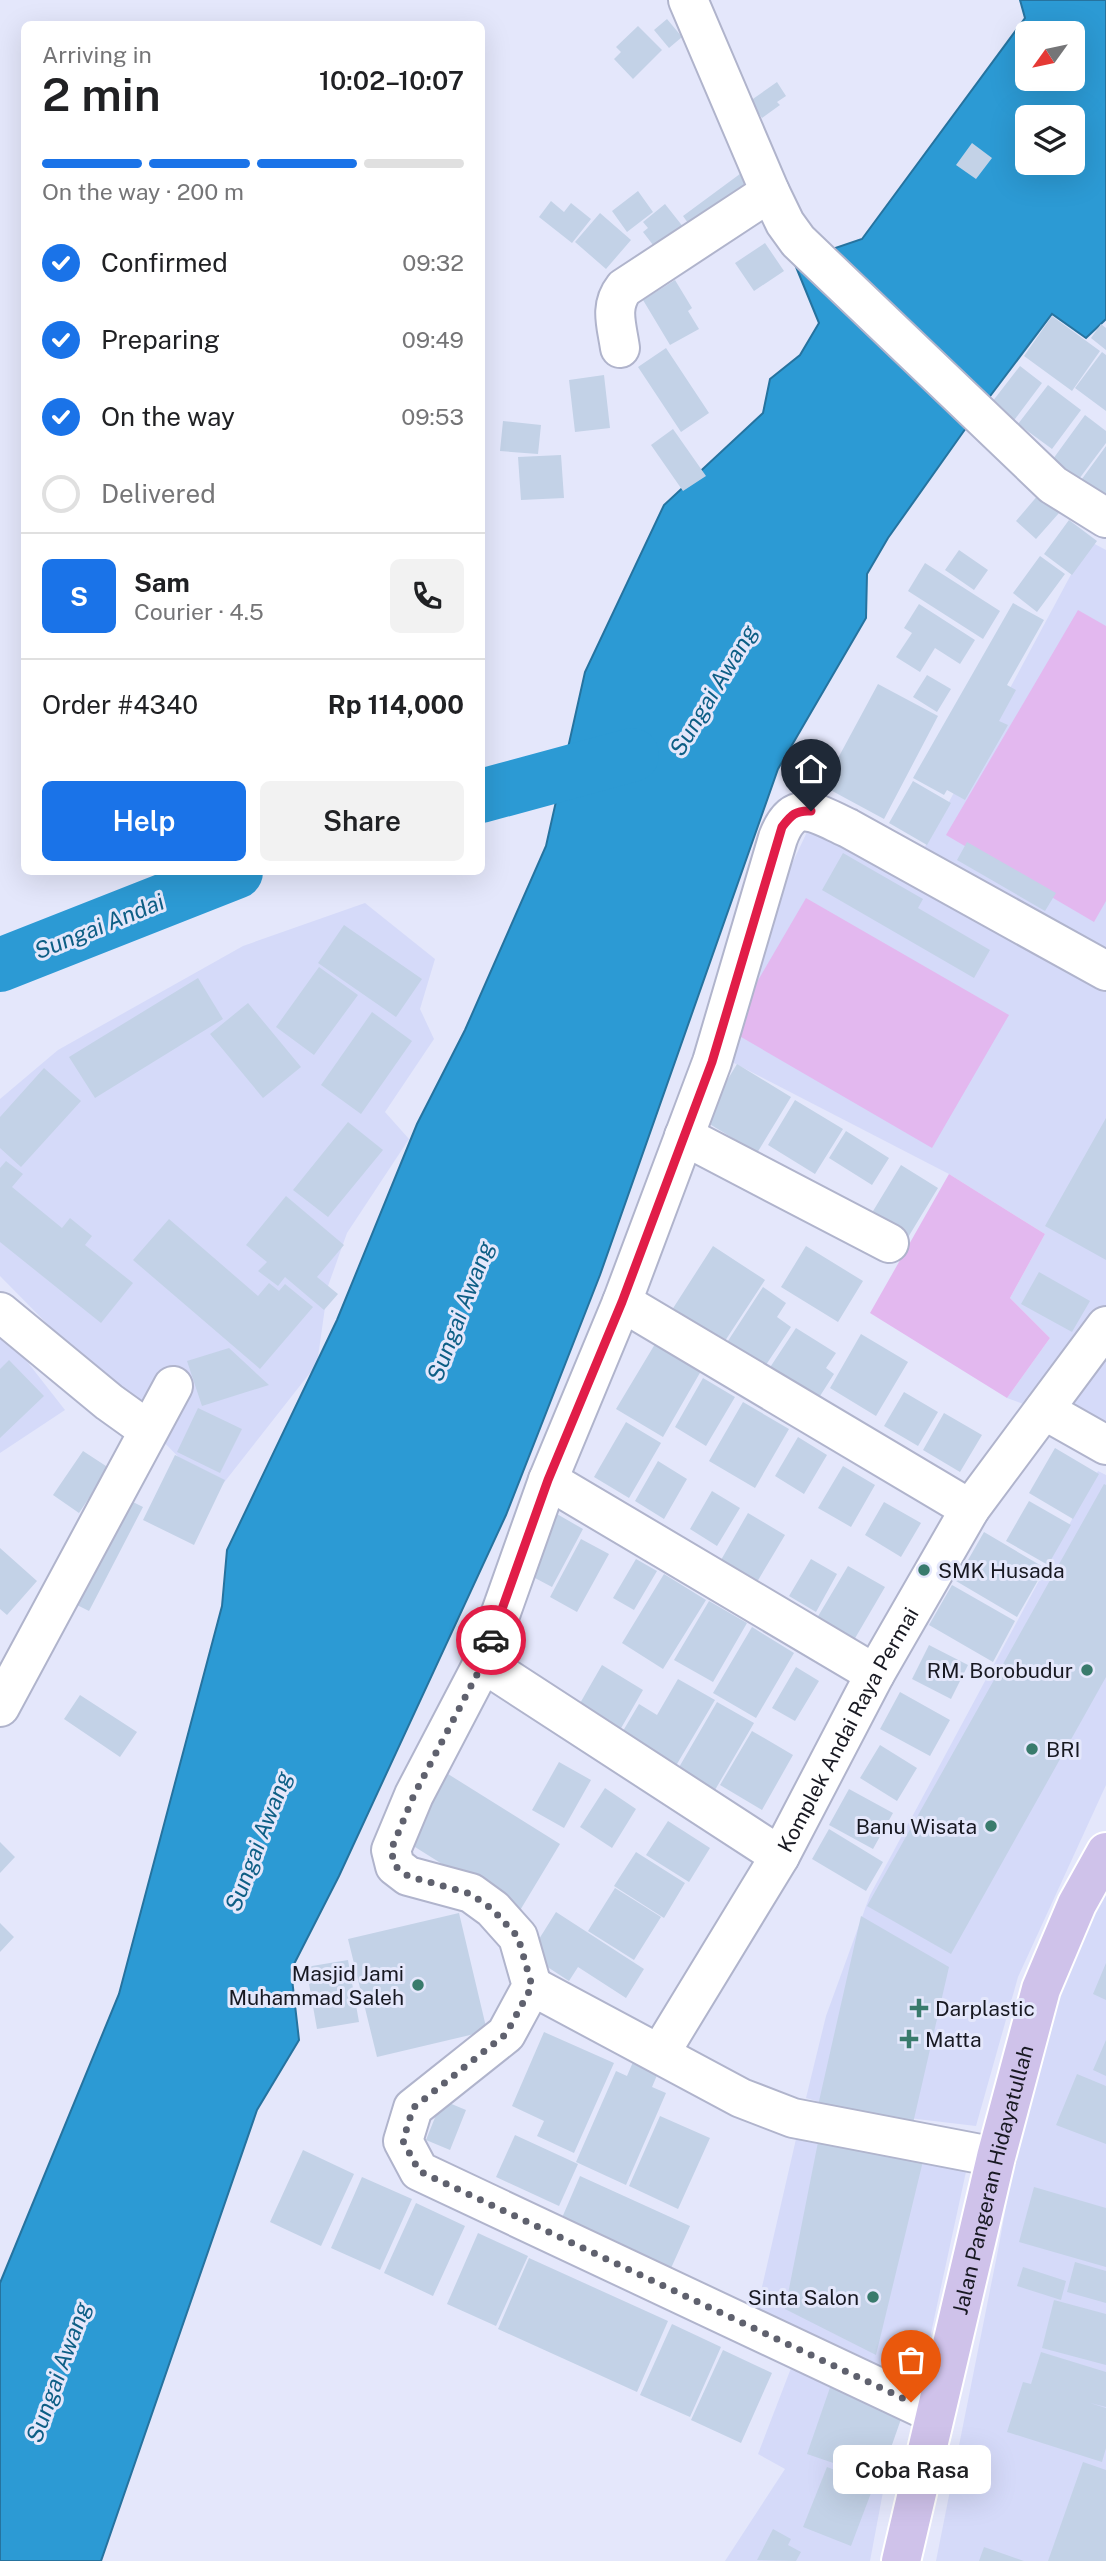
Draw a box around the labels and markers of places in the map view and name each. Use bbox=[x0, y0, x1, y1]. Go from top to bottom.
pin bbox=[781, 739, 841, 811]
place label: SMK Husada bbox=[938, 1558, 1065, 1583]
marker: SMK Husada bbox=[916, 1562, 932, 1578]
place label: RM. Borobudur bbox=[927, 1658, 1073, 1683]
marker: RM. Borobudur bbox=[1079, 1662, 1095, 1678]
place label: BRI bbox=[1046, 1737, 1080, 1762]
marker: BRI bbox=[1024, 1741, 1040, 1757]
place label: Banu Wisata bbox=[856, 1814, 977, 1839]
marker: Banu Wisata bbox=[983, 1818, 999, 1834]
place label: Masjid Jami Muhammad Saleh bbox=[228, 1961, 404, 2010]
marker: Masjid Jami Muhammad Saleh bbox=[410, 1977, 426, 1993]
place label: Darplastic bbox=[935, 1996, 1035, 2021]
marker: Darplastic bbox=[909, 1998, 929, 2018]
place label: Matta bbox=[925, 2027, 982, 2052]
marker: Matta bbox=[899, 2029, 919, 2049]
place label: Sinta Salon bbox=[748, 2285, 859, 2310]
marker: Sinta Salon bbox=[865, 2289, 881, 2305]
pin bbox=[881, 2330, 941, 2402]
callout: Coba Rasa bbox=[832, 2444, 990, 2493]

